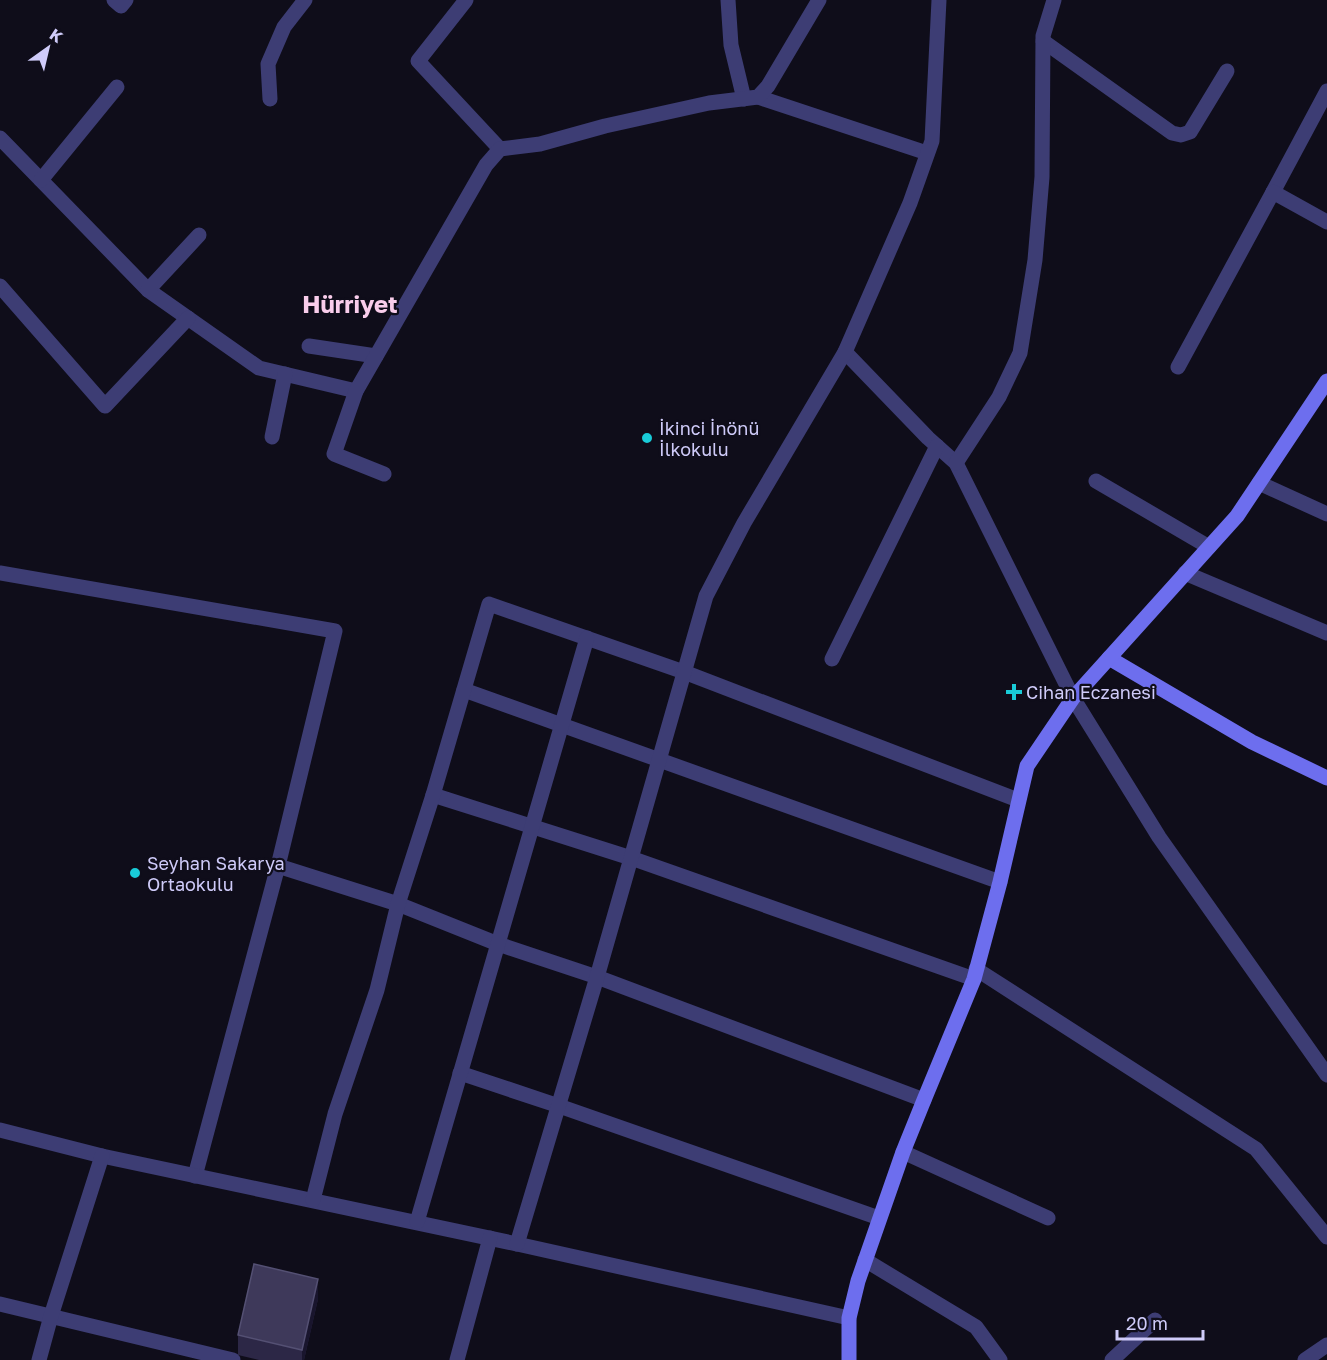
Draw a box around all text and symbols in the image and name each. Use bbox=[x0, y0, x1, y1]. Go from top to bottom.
north arrow bbox=[18, 18, 78, 78]
text: K bbox=[46, 24, 67, 47]
district label: Hürriyet bbox=[302, 289, 398, 318]
place label: İkinci İnönü İlkokulu bbox=[659, 417, 759, 460]
marker: İkinci İnönü İlkokulu bbox=[640, 431, 654, 445]
place label: Cihan Eczanesi bbox=[1026, 681, 1156, 703]
marker: Cihan Eczanesi bbox=[1007, 685, 1021, 699]
place label: Seyhan Sakarya Ortaokulu bbox=[147, 852, 285, 895]
marker: Seyhan Sakarya Ortaokulu bbox=[128, 866, 142, 880]
scale bar bbox=[1117, 1303, 1202, 1341]
text: 20 m bbox=[1126, 1312, 1168, 1334]

